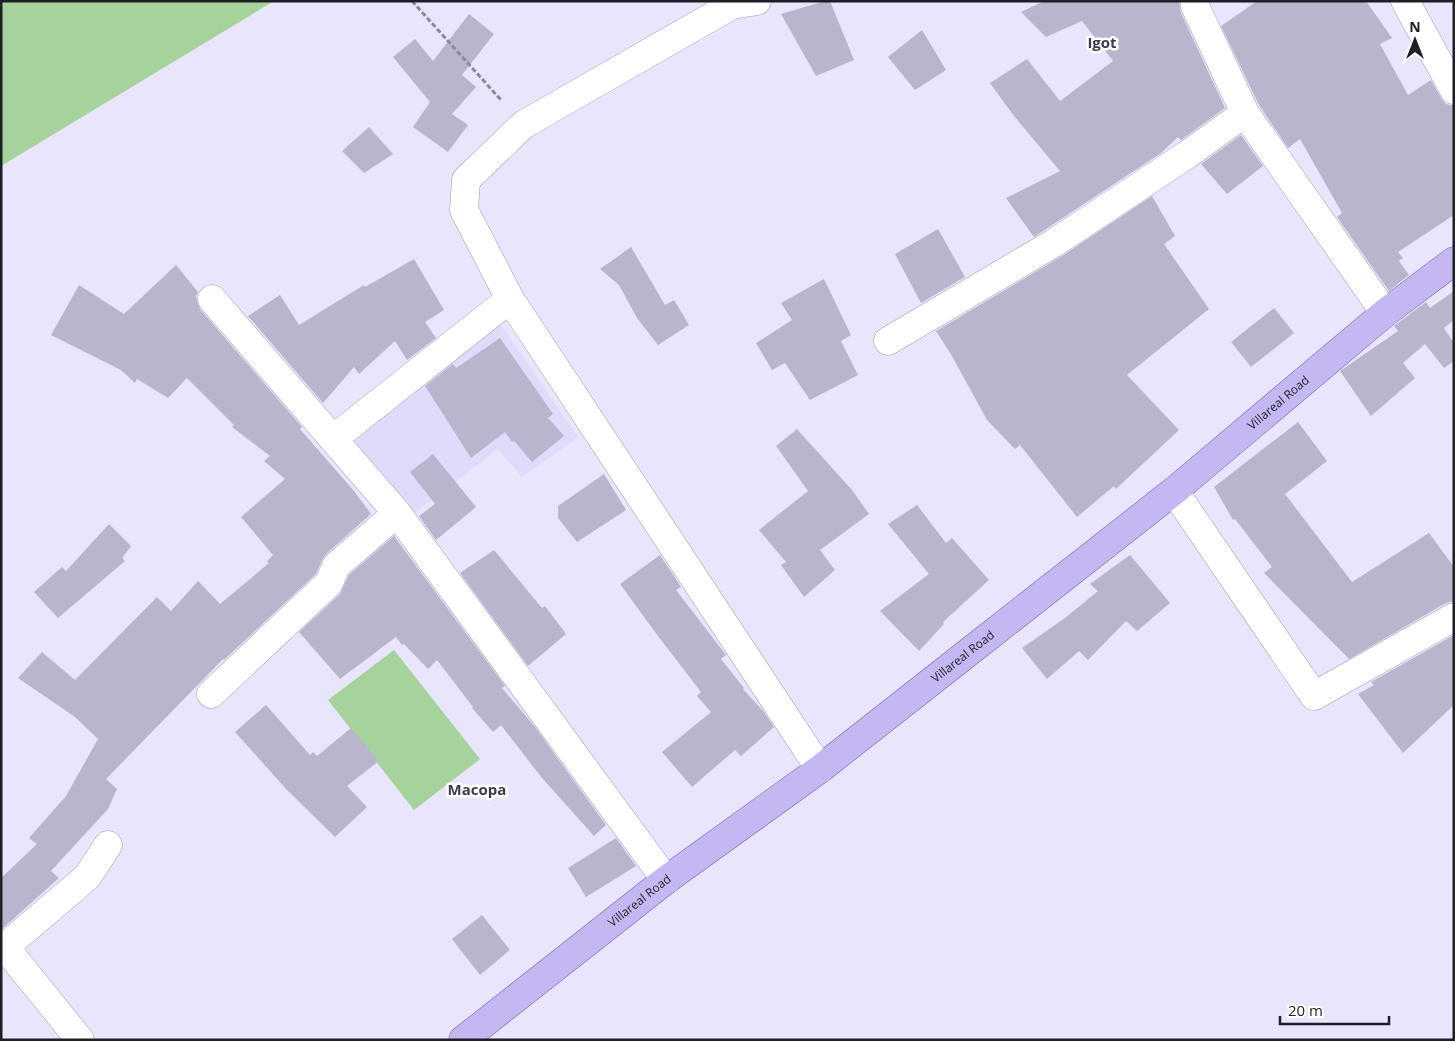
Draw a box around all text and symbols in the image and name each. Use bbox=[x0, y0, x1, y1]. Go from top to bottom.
north arrow bbox=[1390, 15, 1440, 65]
text: N bbox=[1409, 17, 1421, 36]
district label: Igot bbox=[1087, 32, 1117, 52]
street label: Villareal Road bbox=[1244, 372, 1313, 434]
street label: Villareal Road bbox=[927, 626, 998, 686]
district label: Macopa bbox=[448, 779, 506, 799]
street label: Villareal Road bbox=[604, 870, 674, 931]
scale bar bbox=[1280, 994, 1389, 1026]
text: 20 m bbox=[1288, 1000, 1323, 1020]

